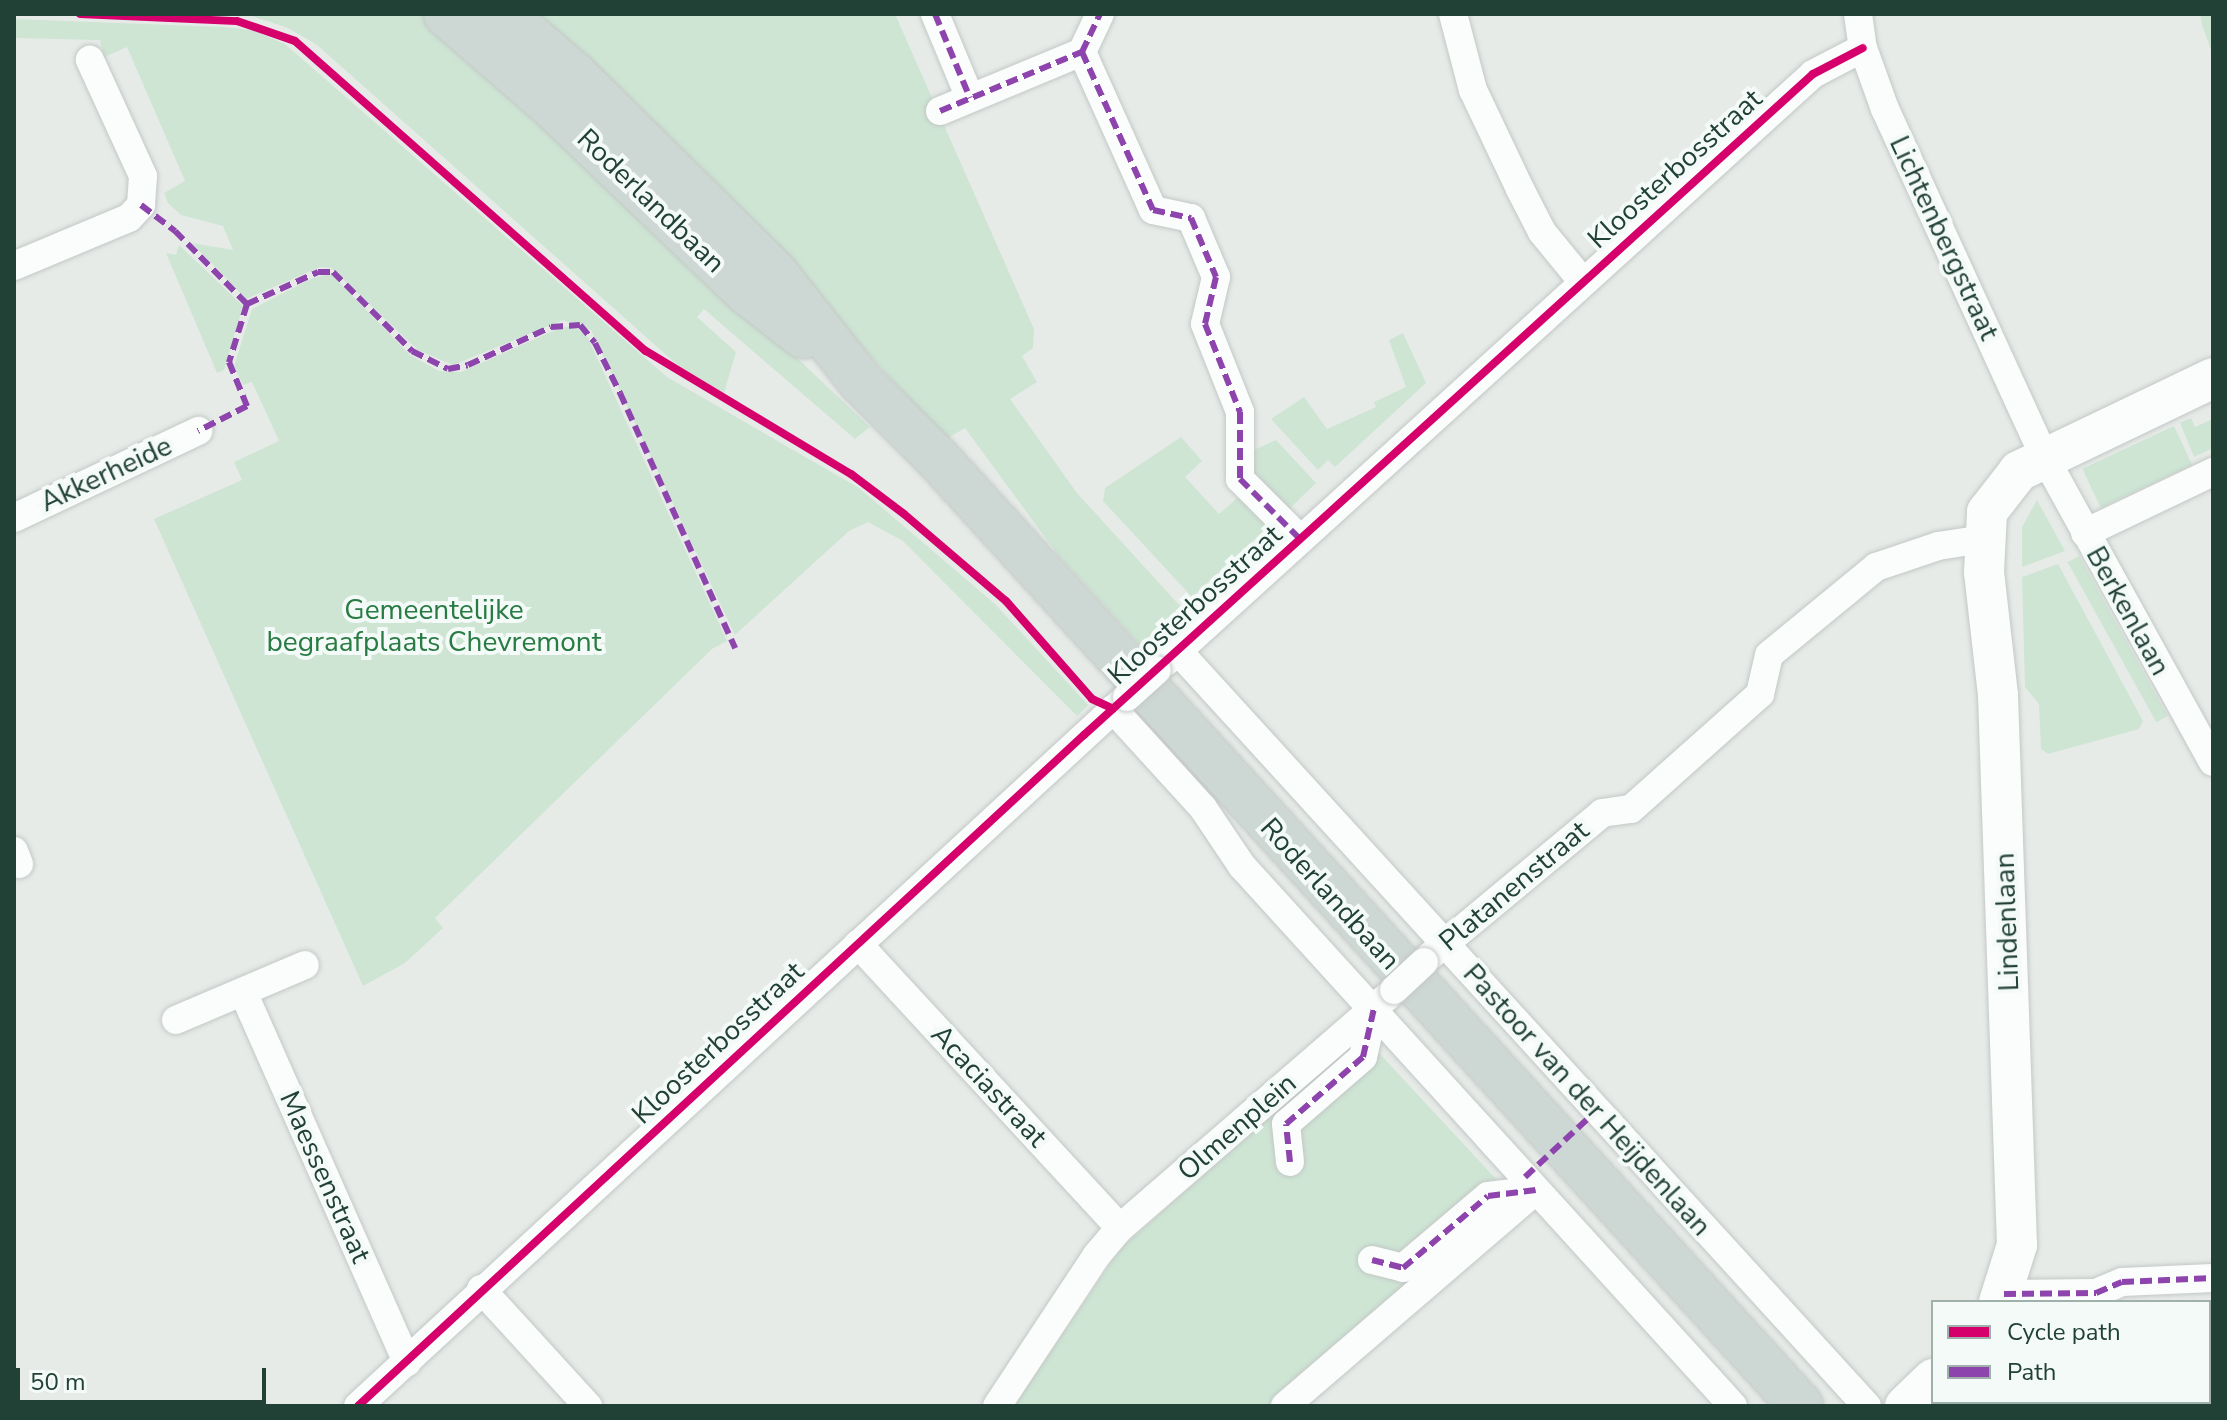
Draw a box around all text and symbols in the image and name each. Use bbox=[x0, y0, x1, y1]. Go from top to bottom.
street label: Kloosterbosstraat bbox=[1581, 82, 1769, 256]
street label: Roderlandbaan bbox=[570, 122, 732, 280]
street label: Lichtenbergstraat bbox=[1882, 131, 2006, 345]
street label: Akkerheide bbox=[35, 429, 177, 519]
street label: Kloosterbosstraat bbox=[1101, 518, 1289, 692]
street label: Berkenlaan bbox=[2079, 541, 2177, 681]
park label: Gemeentelijke begraafplaats Chevremont bbox=[266, 593, 602, 659]
street label: Roderlandbaan bbox=[1253, 811, 1407, 977]
street label: Platanenstraat bbox=[1432, 814, 1596, 958]
street label: Lindenlaan bbox=[1988, 852, 2026, 992]
street label: Kloosterbosstraat bbox=[625, 955, 811, 1131]
street label: Pastoor van der Heijdenlaan bbox=[1456, 957, 1718, 1243]
street label: Acaciastraat bbox=[924, 1018, 1054, 1154]
street label: Olmenplein bbox=[1171, 1066, 1303, 1188]
street label: Maessenstraat bbox=[272, 1086, 378, 1268]
legend bbox=[1931, 1300, 2211, 1404]
text: Cycle path bbox=[2007, 1316, 2121, 1348]
scale bar bbox=[20, 1352, 270, 1402]
text: Path bbox=[2007, 1356, 2056, 1388]
text: 50 m bbox=[30, 1366, 86, 1398]

